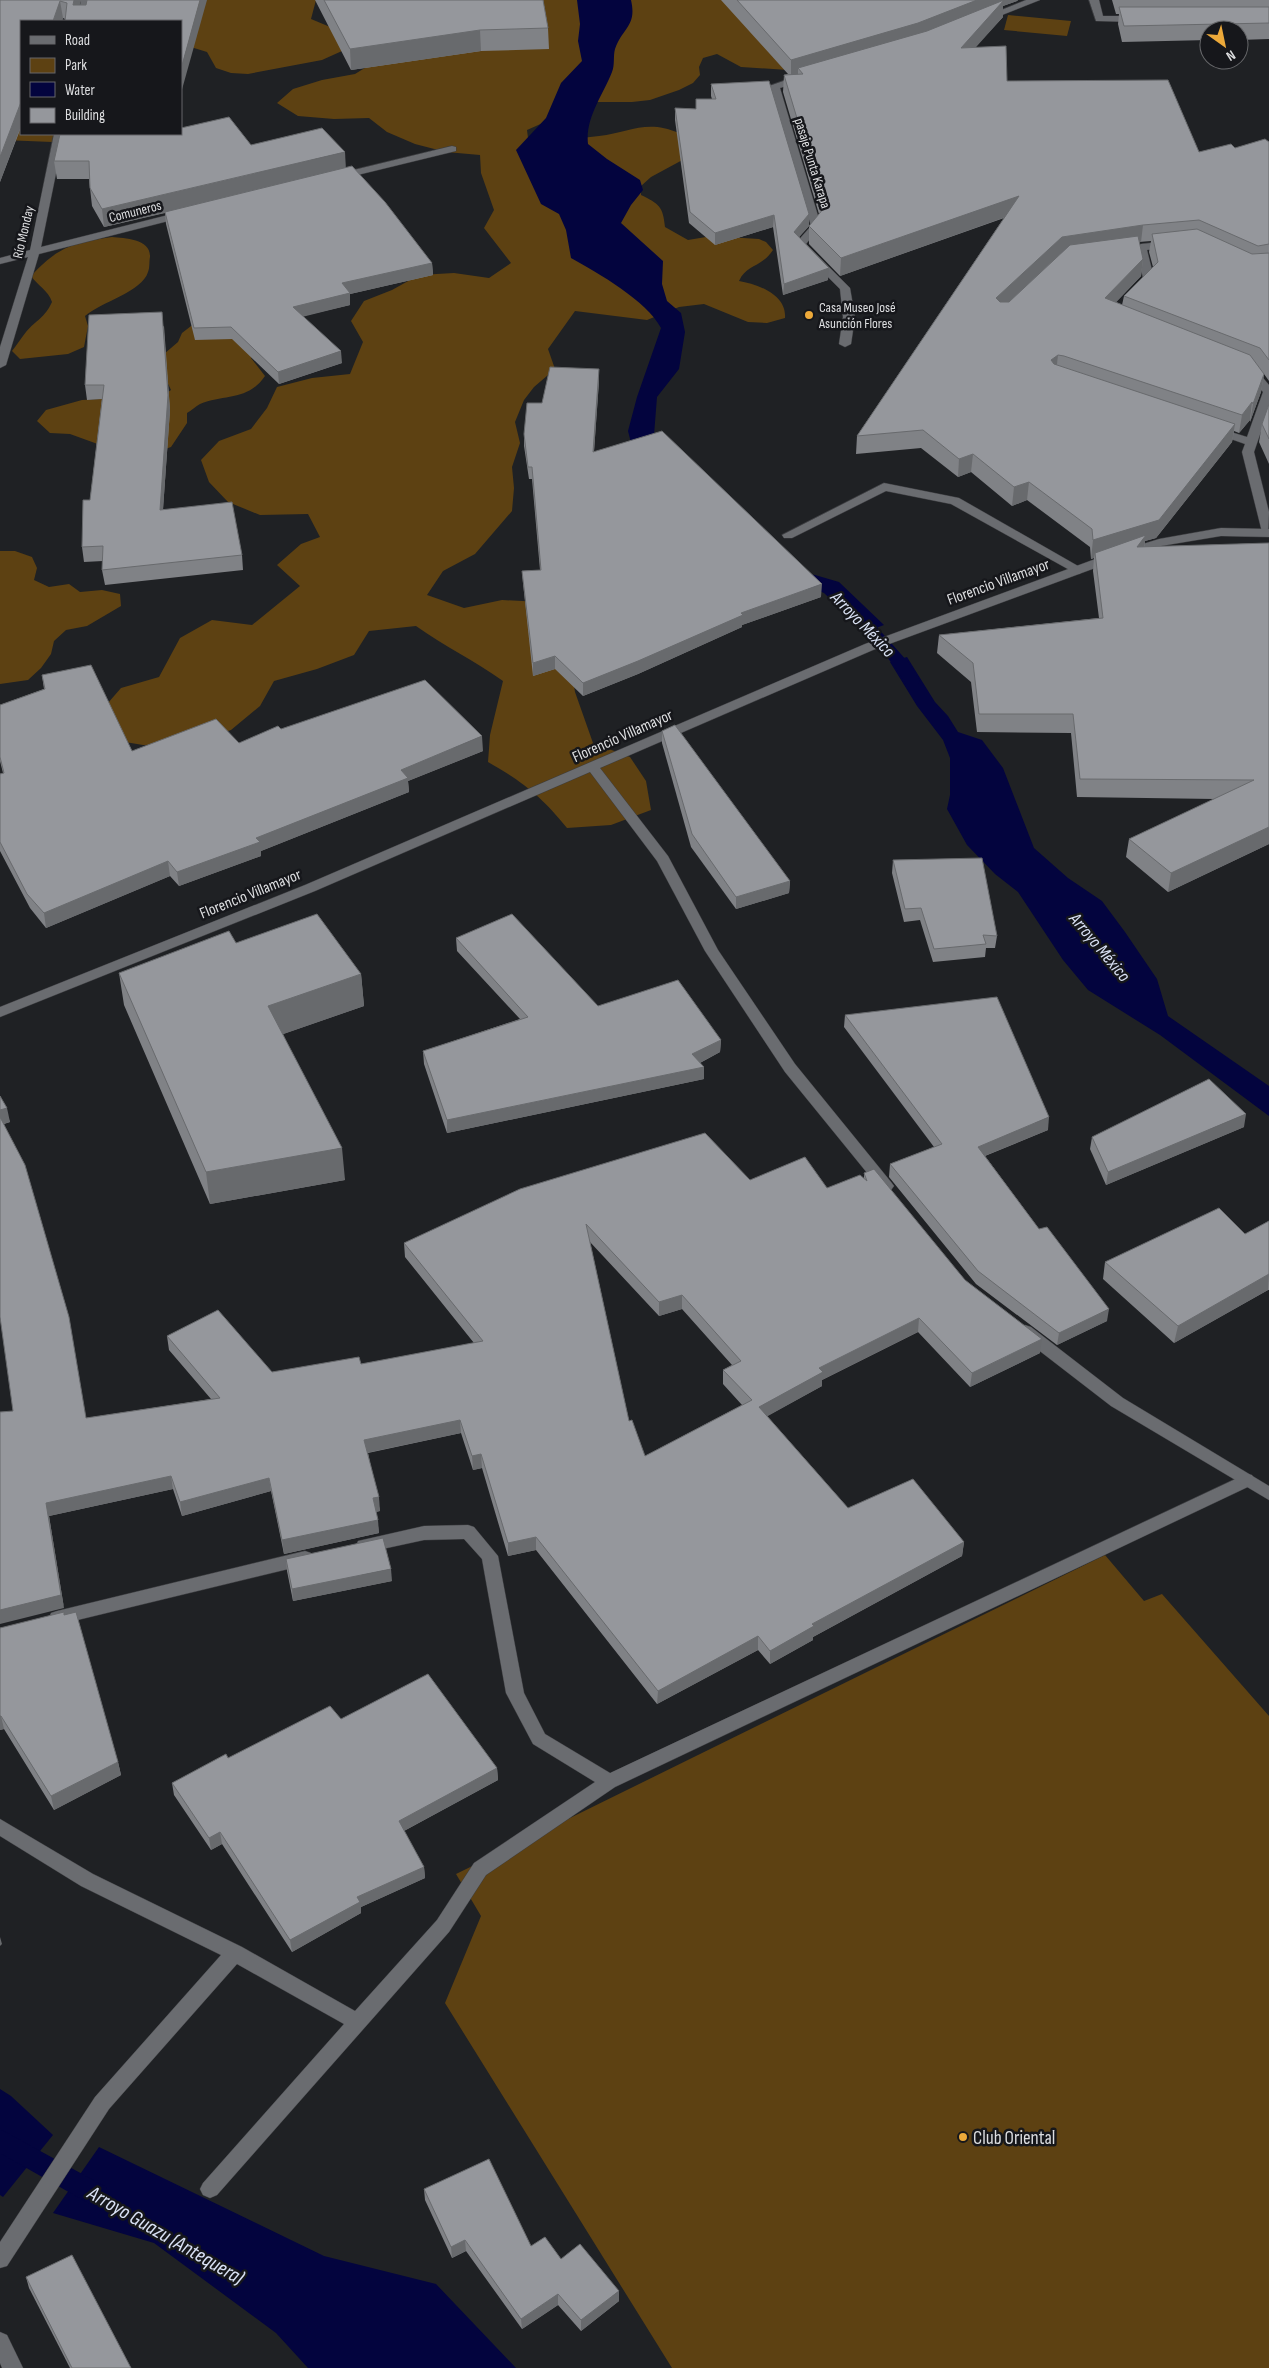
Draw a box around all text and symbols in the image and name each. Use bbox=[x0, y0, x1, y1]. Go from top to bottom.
legend bbox=[20, 20, 182, 135]
north arrow bbox=[1199, 20, 1249, 70]
text: Road bbox=[65, 31, 90, 50]
text: N bbox=[1223, 46, 1239, 65]
text: Park bbox=[65, 56, 87, 75]
text: Water bbox=[65, 81, 96, 100]
text: Building bbox=[65, 106, 105, 125]
street label: pasaje Punta Karapa bbox=[791, 116, 834, 210]
street label: Comuneros bbox=[107, 197, 163, 226]
street label: Río Monday bbox=[9, 203, 38, 260]
place label: Casa Museo José Asunción Flores bbox=[818, 299, 896, 332]
marker: Casa Museo José Asunción Flores bbox=[803, 309, 815, 321]
street label: Florencio Villamayor bbox=[945, 555, 1053, 610]
water label: Arroyo México bbox=[825, 586, 900, 662]
street label: Florencio Villamayor bbox=[570, 706, 676, 767]
street label: Florencio Villamayor bbox=[197, 865, 304, 923]
water label: Arroyo México bbox=[1064, 908, 1135, 987]
place label: Club Oriental bbox=[973, 2127, 1055, 2150]
marker: Club Oriental bbox=[957, 2131, 969, 2143]
water label: Arroyo Guazu (Antequera) bbox=[82, 2180, 249, 2291]

